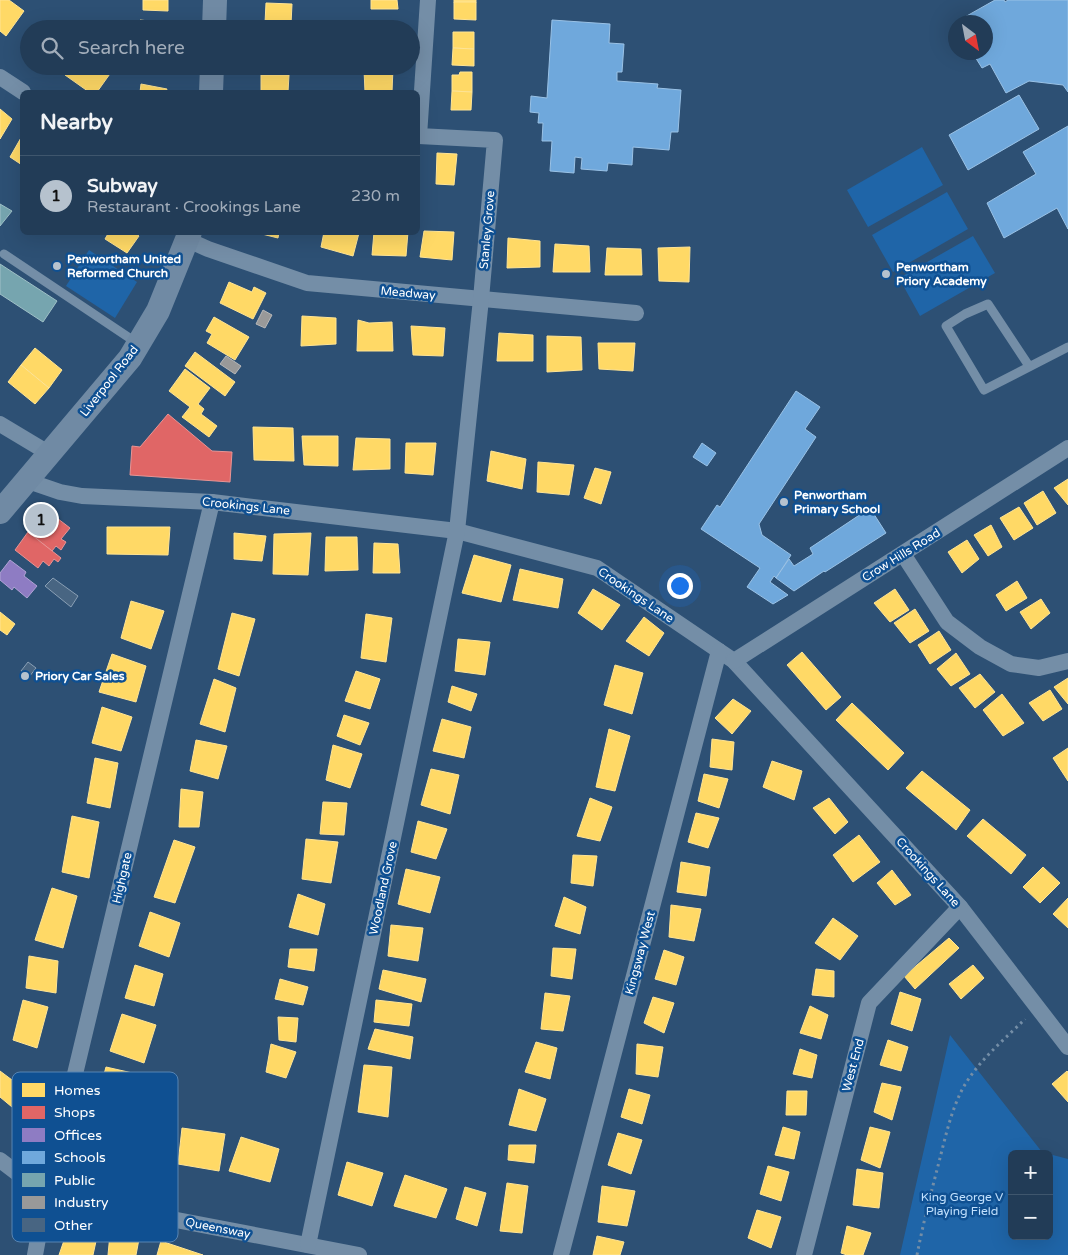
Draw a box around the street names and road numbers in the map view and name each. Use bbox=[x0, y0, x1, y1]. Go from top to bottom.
street label: Stanley Grove bbox=[477, 190, 497, 270]
street label: Meadway bbox=[380, 284, 437, 302]
street label: Liverpool Road bbox=[77, 343, 141, 419]
street label: Crookings Lane bbox=[201, 494, 291, 518]
street label: Crow Hills Road bbox=[859, 525, 943, 585]
street label: Crookings Lane bbox=[595, 565, 677, 626]
street label: Crookings Lane bbox=[893, 835, 963, 910]
street label: Woodland Grove bbox=[366, 840, 400, 936]
street label: Highgate bbox=[109, 851, 135, 905]
street label: Kingsway West bbox=[622, 909, 658, 996]
street label: West End bbox=[839, 1037, 867, 1093]
street label: Queensway bbox=[184, 1215, 252, 1241]

